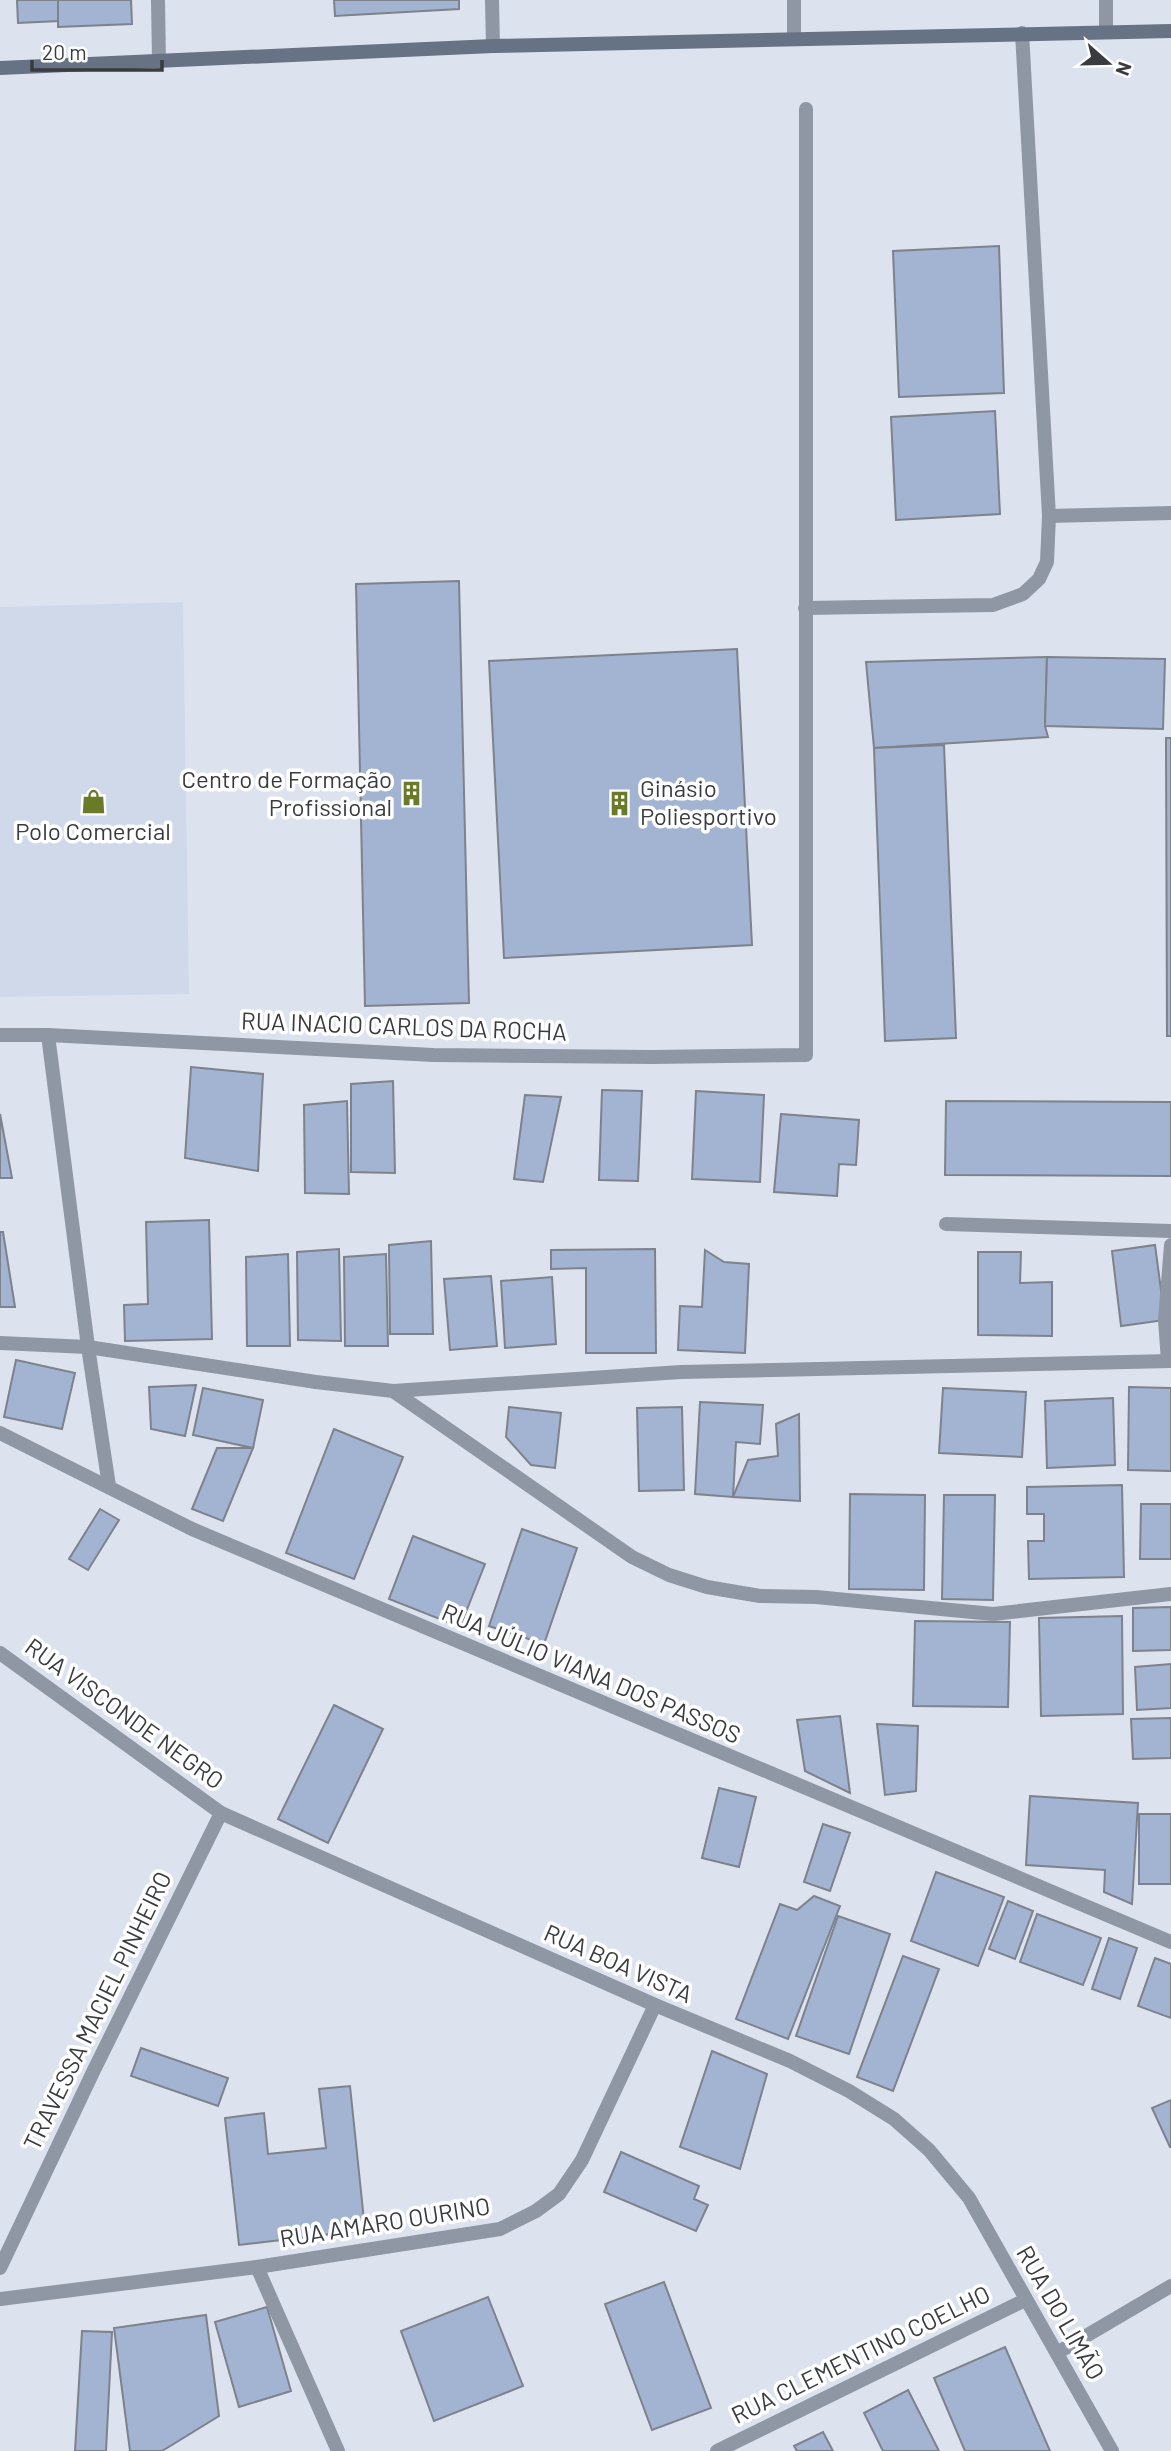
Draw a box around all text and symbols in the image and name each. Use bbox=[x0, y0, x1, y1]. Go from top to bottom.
scale bar bbox=[32, 28, 161, 72]
north arrow bbox=[1073, 28, 1143, 98]
text: 20 m bbox=[42, 39, 87, 64]
text: N bbox=[1111, 59, 1137, 79]
place label: Centro de Formação Profissional bbox=[182, 764, 392, 821]
place label: Ginásio Poliesportivo bbox=[640, 773, 777, 830]
building icon: Centro de Formação Profissional bbox=[398, 780, 426, 808]
shop icon: Polo Comercial bbox=[79, 787, 107, 815]
building icon: Ginásio Poliesportivo bbox=[606, 789, 634, 817]
place label: Polo Comercial bbox=[15, 816, 171, 845]
street label: RUA INACIO CARLOS DA ROCHA bbox=[241, 1005, 567, 1046]
street label: RUA JÚLIO VIANA DOS PASSOS bbox=[438, 1596, 745, 1749]
street label: RUA VISCONDE NEGRO bbox=[20, 1631, 230, 1794]
street label: TRAVESSA MACIEL PINHEIRO bbox=[16, 1866, 177, 2154]
street label: RUA BOA VISTA bbox=[540, 1917, 697, 2008]
street label: RUA AMARO OURINO bbox=[277, 2191, 492, 2252]
street label: RUA DO LIMÃO bbox=[1011, 2240, 1111, 2385]
street label: RUA CLEMENTINO COELHO bbox=[726, 2278, 994, 2429]

